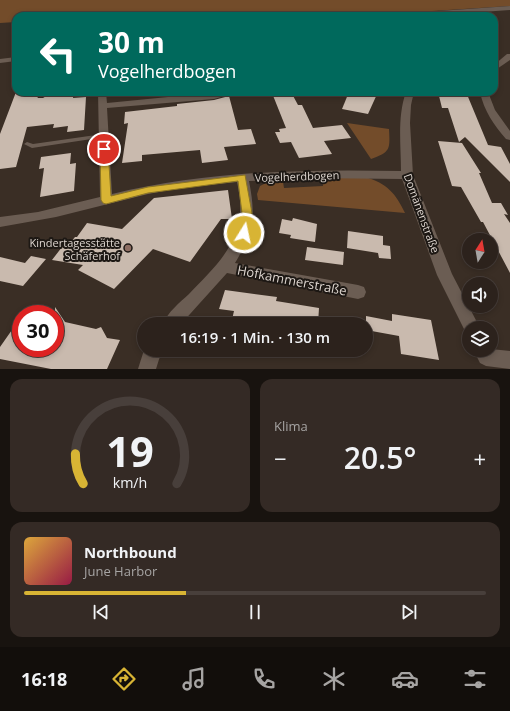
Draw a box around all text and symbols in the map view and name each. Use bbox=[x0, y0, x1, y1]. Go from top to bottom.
text: 30 m bbox=[98, 23, 165, 61]
icon: left bbox=[32, 28, 84, 80]
text: Vogelherdbogen bbox=[98, 59, 236, 83]
pin bbox=[87, 132, 121, 166]
icon: arrive bbox=[93, 138, 115, 160]
street label: Vogelherdbogen bbox=[255, 167, 339, 185]
street label: Domänenstraße bbox=[401, 171, 443, 255]
position arrow bbox=[223, 212, 265, 254]
north arrow bbox=[462, 233, 498, 269]
map controls bbox=[462, 233, 498, 357]
place label: Kindertagesstätte Schäferhof bbox=[30, 235, 121, 263]
marker: Kindertagesstätte Schäferhof bbox=[123, 243, 133, 253]
street label: Hofkammerstraße bbox=[236, 261, 348, 299]
button: sound bbox=[462, 277, 498, 313]
speed limit sign: 30 bbox=[12, 305, 64, 357]
button: layers bbox=[462, 321, 498, 357]
text: 16:19 · 1 Min. · 130 m bbox=[180, 327, 330, 347]
text: Klima bbox=[274, 417, 308, 435]
text: 19 bbox=[106, 422, 154, 478]
text: 20.5° bbox=[344, 437, 416, 478]
text: − bbox=[274, 443, 287, 473]
text: + bbox=[473, 443, 486, 473]
text: km/h bbox=[113, 472, 147, 491]
text: Northbound bbox=[84, 542, 177, 562]
text: June Harbor bbox=[84, 562, 157, 580]
icon: previous bbox=[90, 601, 112, 623]
icon: pause bbox=[244, 601, 266, 623]
icon: next bbox=[398, 601, 420, 623]
icon: directions bbox=[110, 665, 138, 693]
icon: music bbox=[180, 665, 208, 693]
icon: phone bbox=[250, 665, 278, 693]
icon: climate bbox=[320, 665, 348, 693]
icon: car bbox=[391, 665, 419, 693]
icon: filters bbox=[461, 665, 489, 693]
text: 16:18 bbox=[21, 667, 67, 691]

